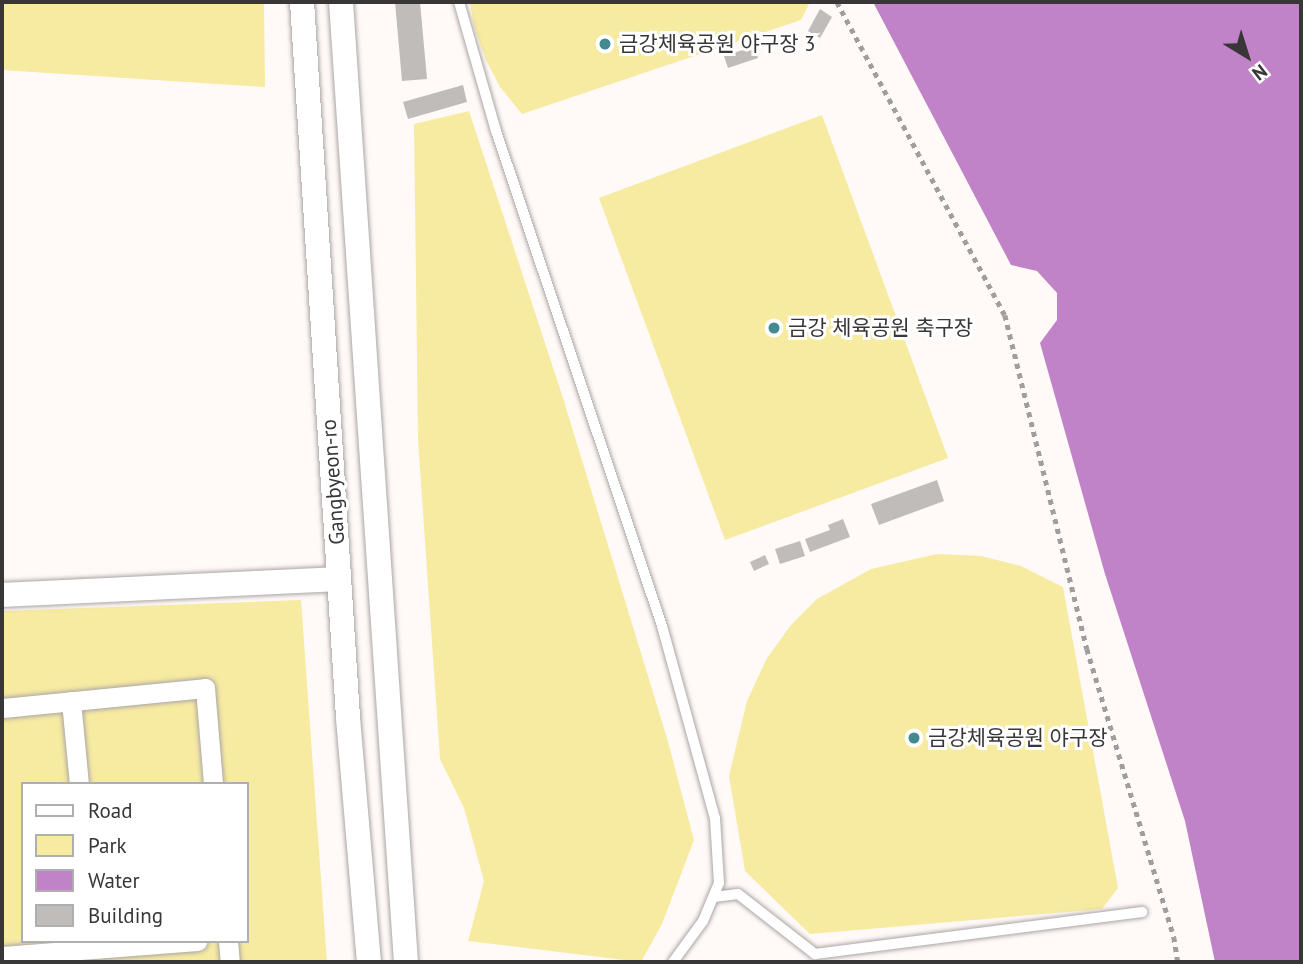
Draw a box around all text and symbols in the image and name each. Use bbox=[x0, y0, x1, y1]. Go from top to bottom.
north arrow bbox=[1212, 21, 1282, 91]
place label: 금강체육공원 야구장 3 bbox=[619, 31, 816, 57]
marker: 금강체육공원 야구장 3 bbox=[597, 36, 613, 52]
text: N bbox=[1248, 59, 1272, 86]
place label: 금강 체육공원 축구장 bbox=[788, 315, 973, 341]
marker: 금강 체육공원 축구장 bbox=[766, 320, 782, 336]
street label: Gangbyeon-ro bbox=[316, 418, 350, 546]
place label: 금강체육공원 야구장 bbox=[928, 725, 1107, 751]
marker: 금강체육공원 야구장 bbox=[906, 730, 922, 746]
legend bbox=[21, 782, 248, 943]
text: Road bbox=[88, 797, 132, 824]
text: Park bbox=[88, 832, 127, 859]
text: Water bbox=[88, 867, 140, 894]
text: Building bbox=[88, 902, 163, 929]

